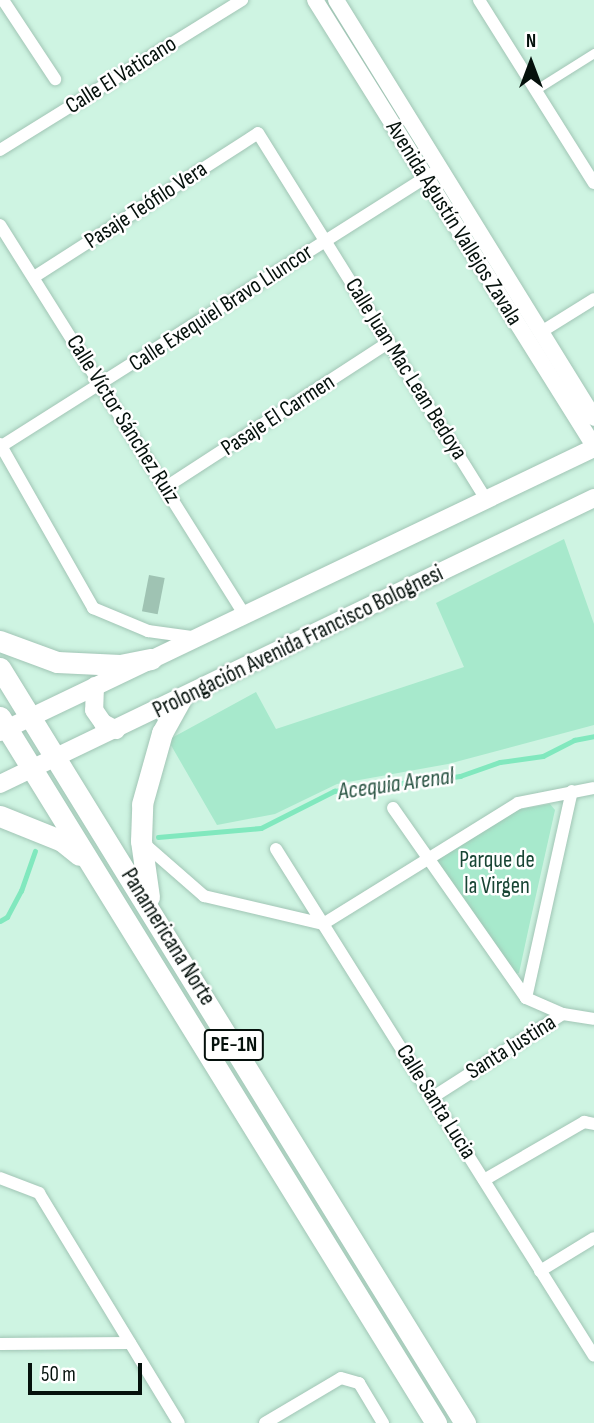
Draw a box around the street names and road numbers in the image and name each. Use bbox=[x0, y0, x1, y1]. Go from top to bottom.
street label: Calle El Vaticano bbox=[61, 30, 181, 120]
street label: Avenida Agustín Vallejos Zavala bbox=[380, 116, 528, 330]
street label: Pasaje Teófilo Vera bbox=[80, 155, 212, 255]
street label: Calle Exequiel Bravo Lluncor bbox=[124, 238, 318, 378]
street label: Calle Juan Mac Lean Bedoya bbox=[339, 273, 473, 465]
street label: Calle Víctor Sánchez Ruiz bbox=[60, 330, 186, 508]
street label: Pasaje El Carmen bbox=[216, 368, 340, 462]
street label: Prolongación Avenida Francisco Bolognesi bbox=[149, 560, 447, 724]
street label: Panamericana Norte bbox=[115, 863, 221, 1011]
street label: Santa Justina bbox=[461, 1009, 561, 1085]
road number: PE-1N bbox=[202, 1028, 266, 1062]
street label: Calle Santa Lucia bbox=[390, 1040, 482, 1164]

